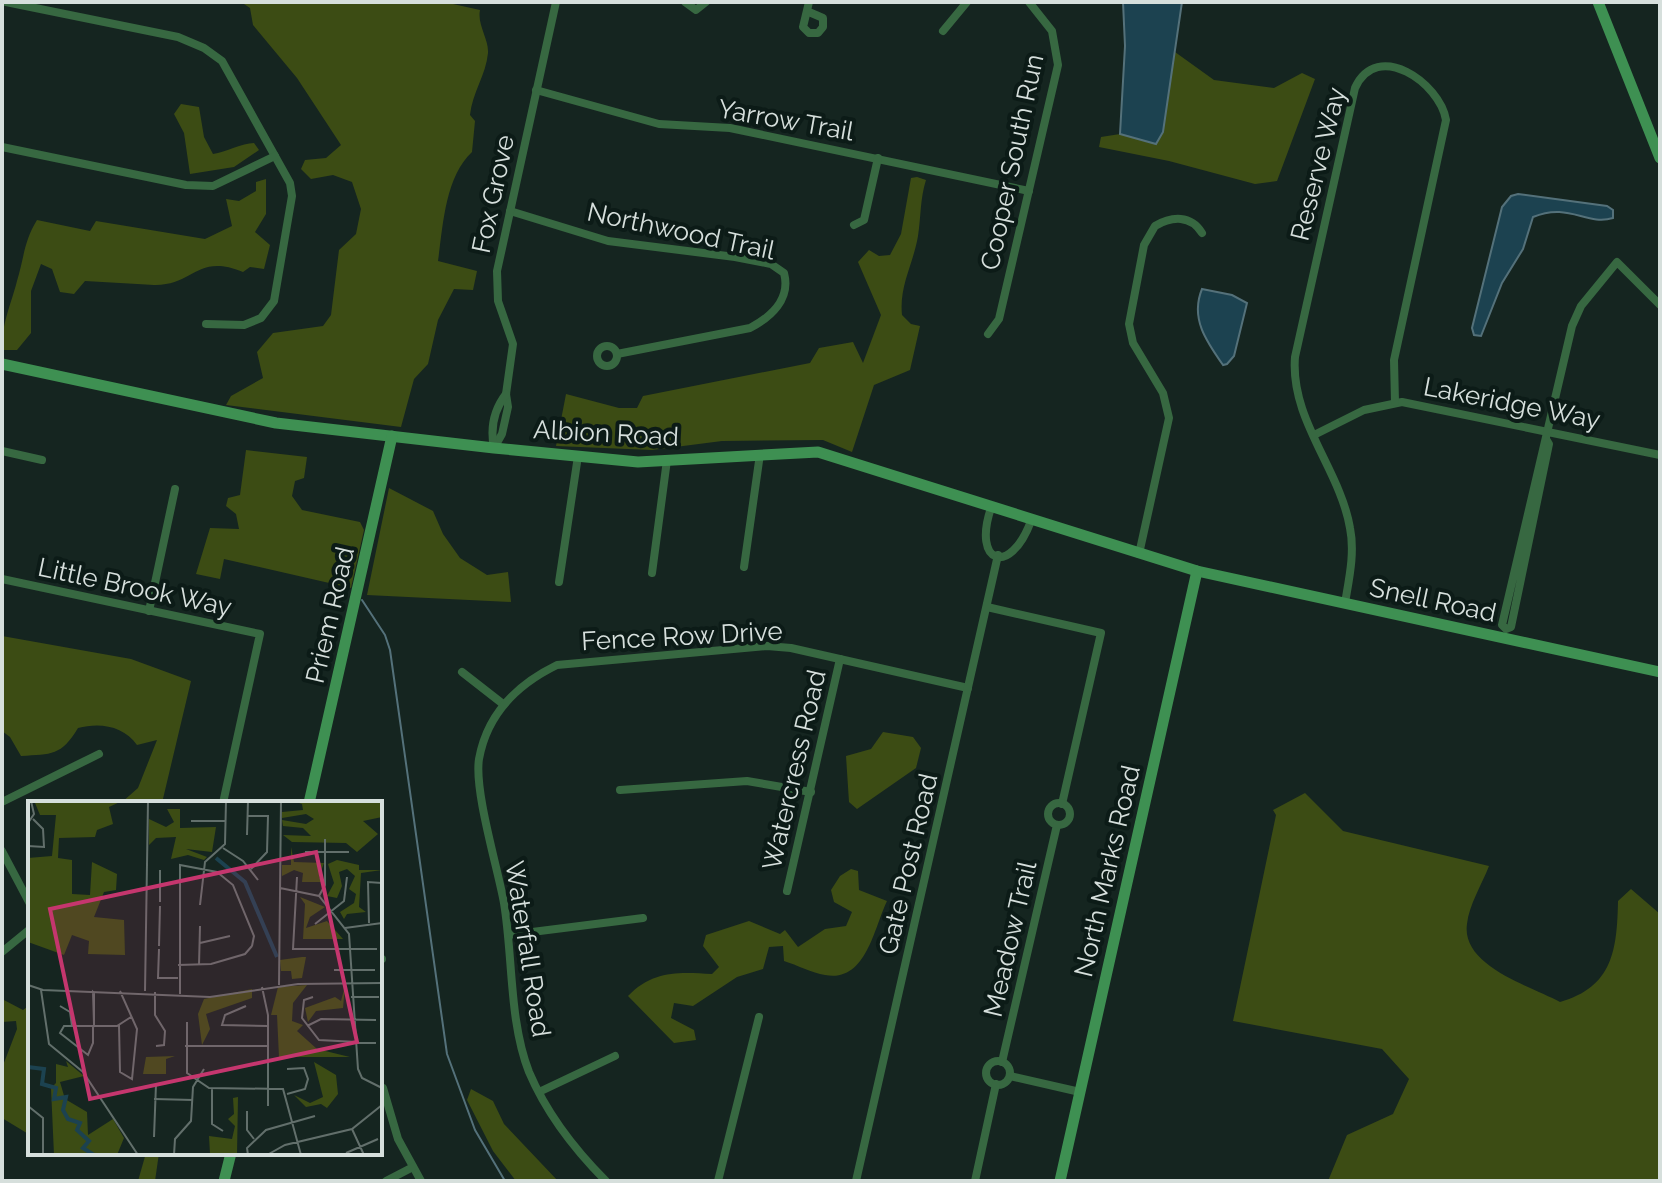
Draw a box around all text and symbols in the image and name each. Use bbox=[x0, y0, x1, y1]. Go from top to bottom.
street label: Cooper South Run bbox=[974, 51, 1050, 273]
street label: Reserve Way bbox=[1284, 84, 1352, 244]
street label: Yarrow Trail bbox=[716, 93, 857, 147]
street label: Fox Grove bbox=[466, 132, 520, 256]
street label: Northwood Trail bbox=[584, 196, 779, 266]
street label: Lakeridge Way bbox=[1421, 371, 1603, 435]
street label: Albion Road bbox=[532, 414, 680, 452]
street label: Priem Road bbox=[300, 544, 360, 686]
street label: Little Brook Way bbox=[35, 552, 235, 622]
street label: Snell Road bbox=[1367, 572, 1499, 628]
street label: Fence Row Drive bbox=[581, 616, 783, 656]
street label: Watercress Road bbox=[756, 667, 832, 873]
street label: North Marks Road bbox=[1068, 762, 1146, 980]
street label: Gate Post Road bbox=[873, 771, 943, 957]
inset map bbox=[28, 801, 382, 1155]
street label: Meadow Trail bbox=[978, 857, 1043, 1020]
street label: Waterfall Road bbox=[499, 859, 557, 1039]

